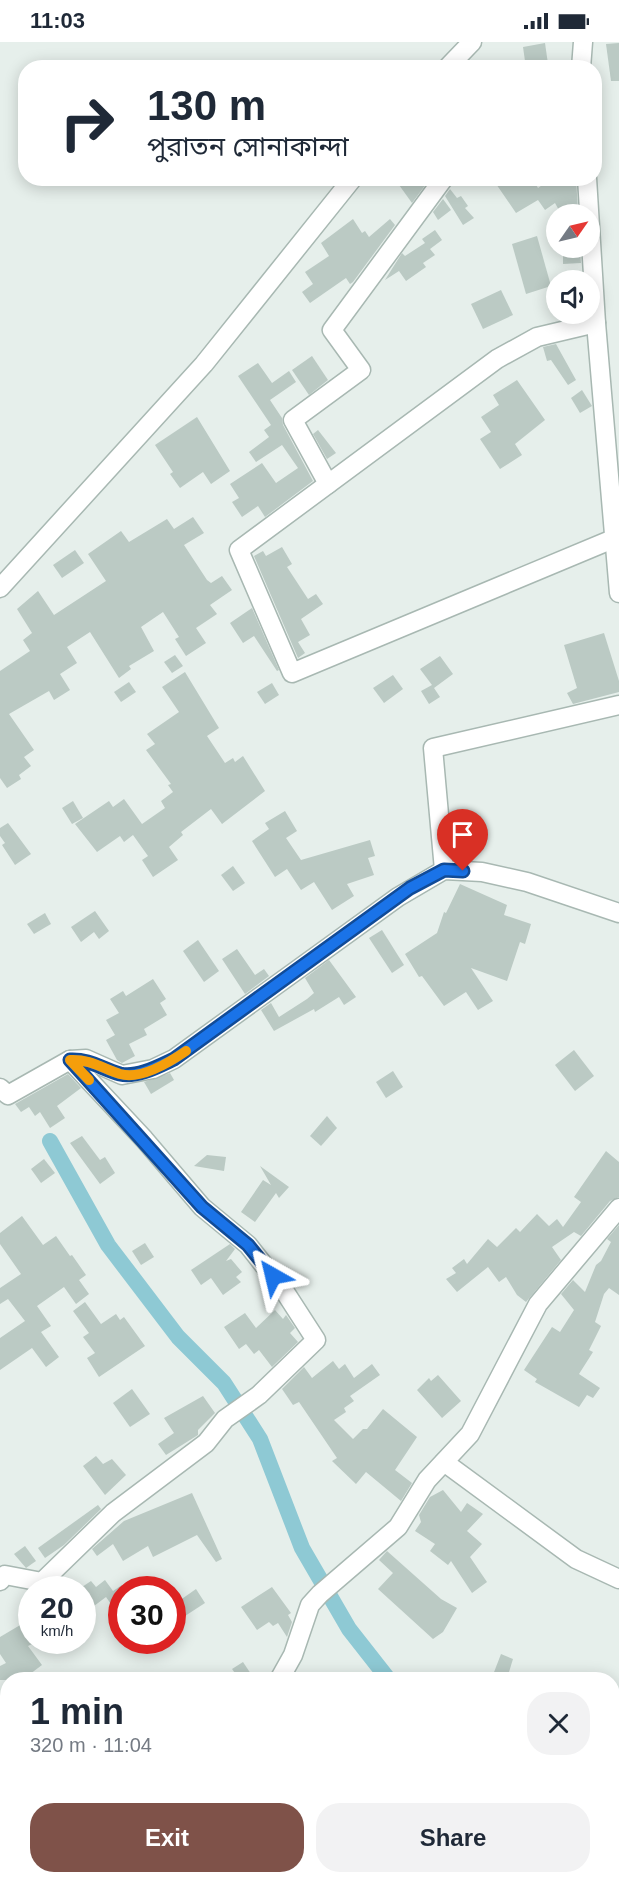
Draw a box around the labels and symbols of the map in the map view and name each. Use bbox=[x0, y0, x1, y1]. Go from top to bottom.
north arrow bbox=[546, 204, 600, 258]
pin bbox=[437, 809, 488, 871]
position arrow bbox=[241, 1244, 305, 1308]
speed limit sign: 30 bbox=[108, 1576, 186, 1654]

